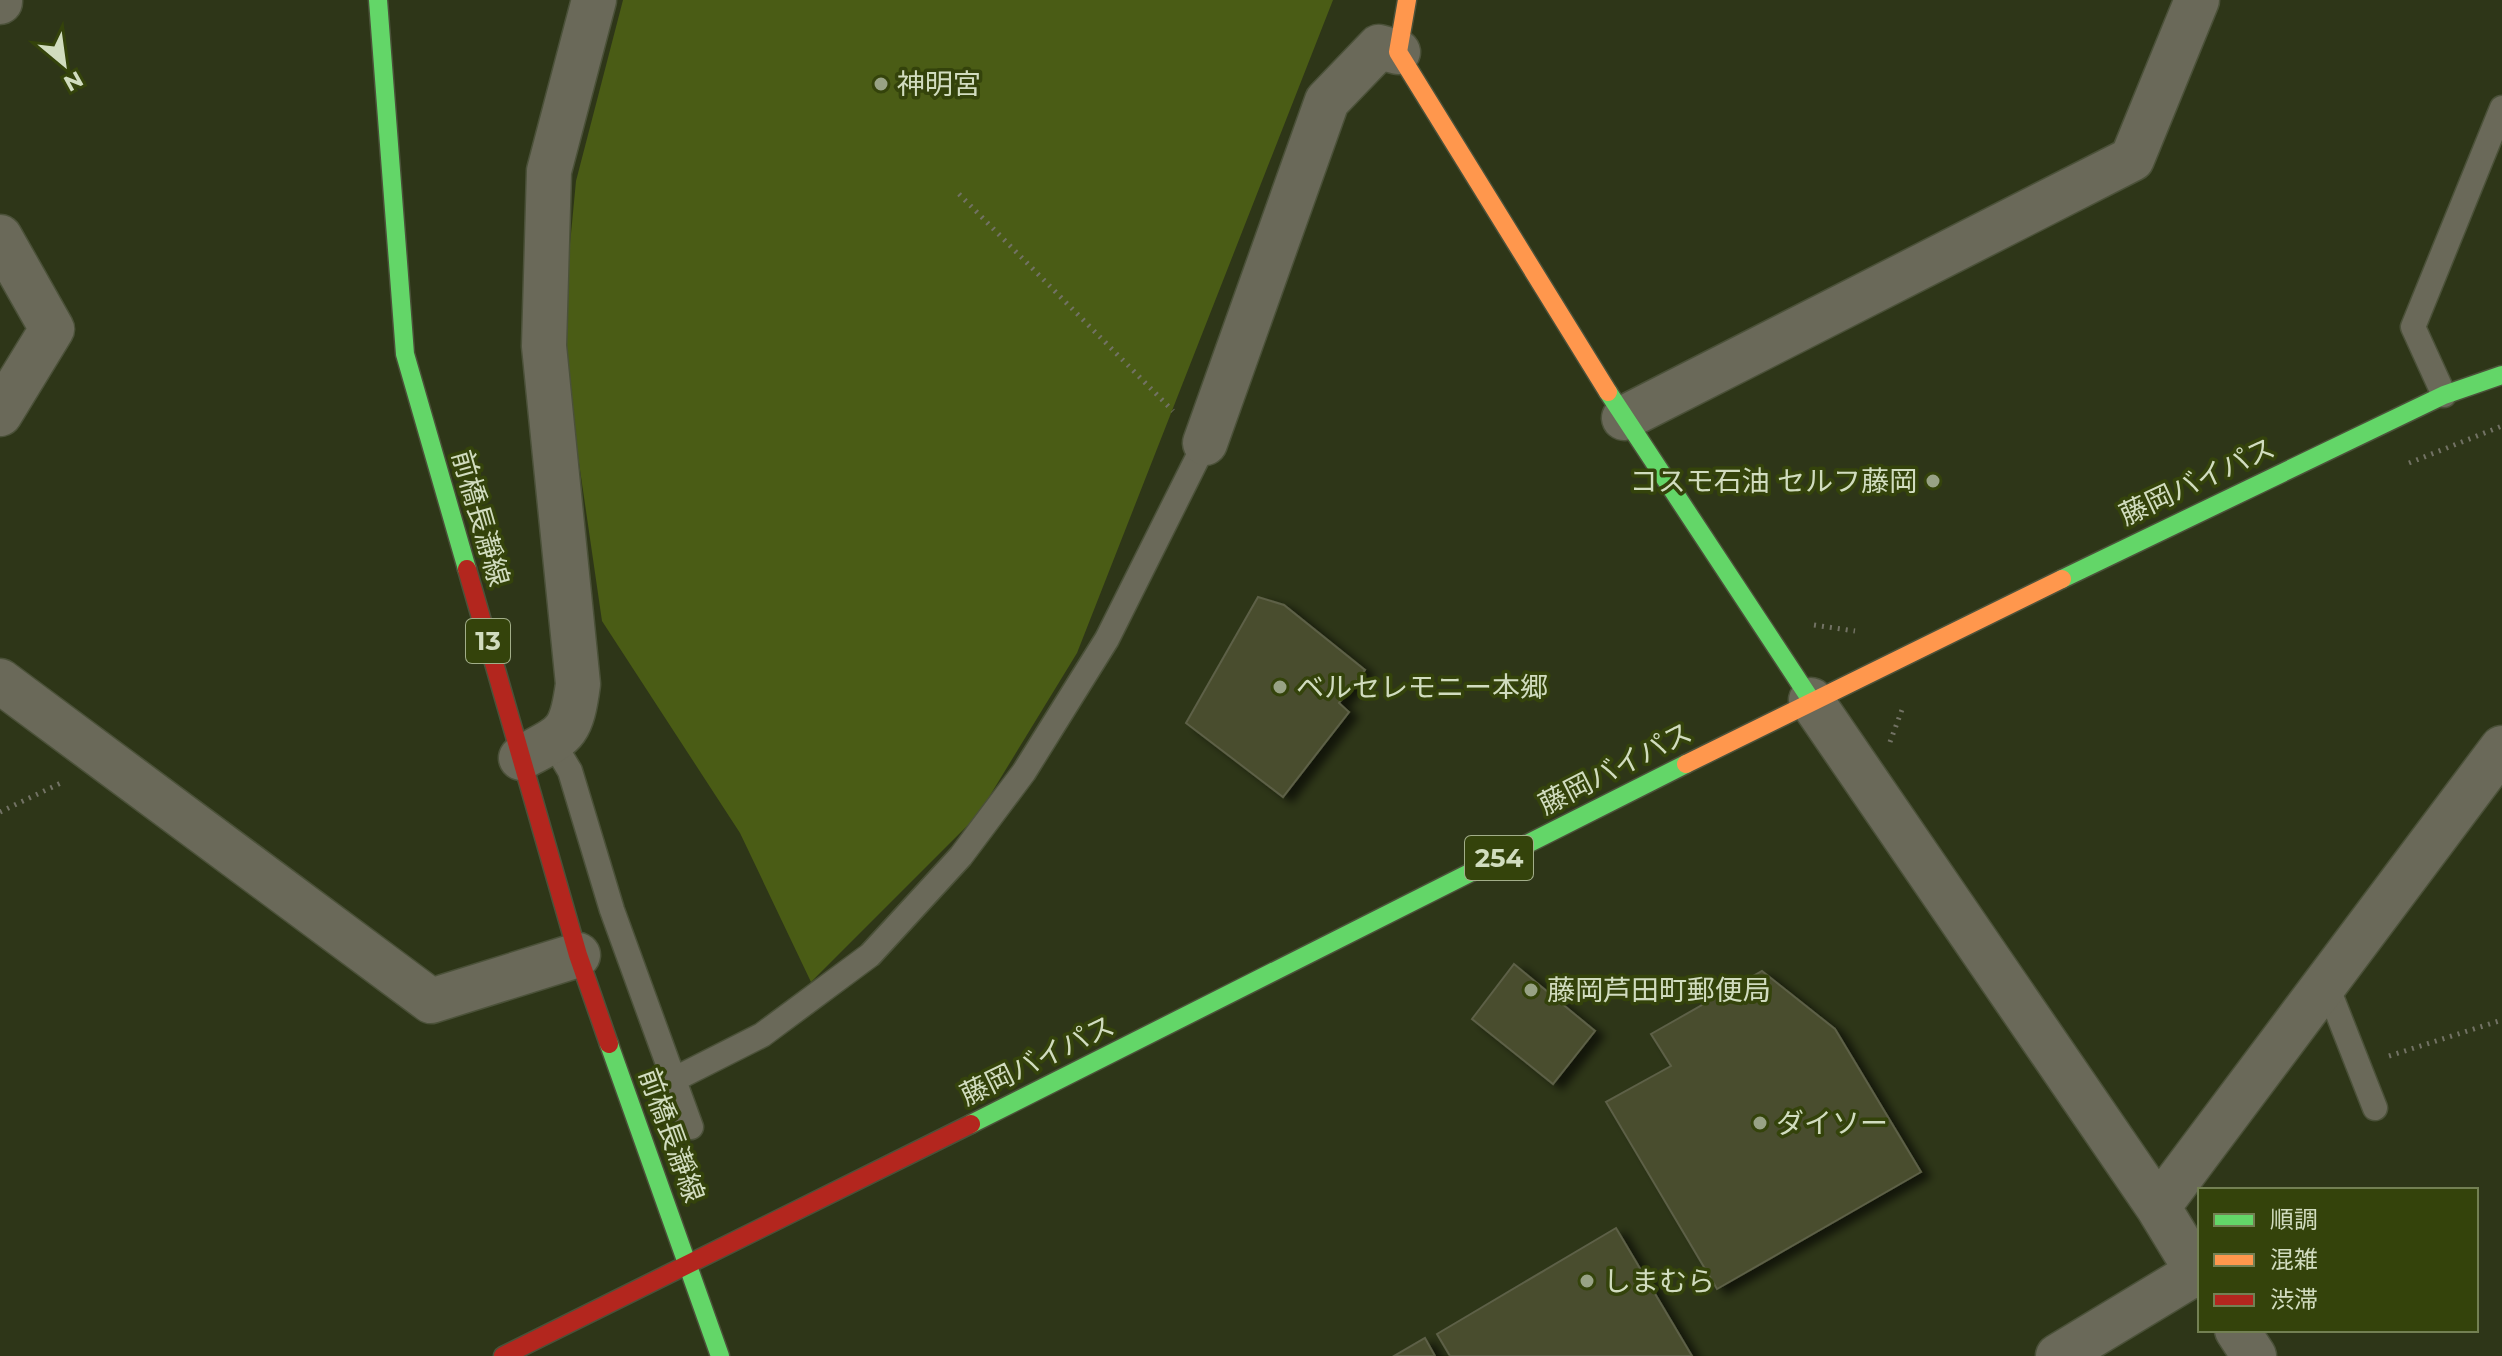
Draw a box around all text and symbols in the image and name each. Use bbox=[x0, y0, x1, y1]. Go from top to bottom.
north arrow bbox=[24, 24, 104, 104]
text: N bbox=[59, 65, 88, 97]
place label: 神明宮 bbox=[897, 67, 981, 101]
marker: 神明宮 bbox=[872, 75, 890, 93]
street label: 藤岡バイパス bbox=[2114, 430, 2280, 532]
street label: 前橋長瀞線 bbox=[445, 446, 517, 590]
place label: コスモ石油 セルフ藤岡 bbox=[1630, 464, 1917, 498]
marker: コスモ石油 セルフ藤岡 bbox=[1924, 472, 1942, 490]
road number: 13 bbox=[466, 619, 510, 663]
place label: ベルセレモニー本郷 bbox=[1296, 670, 1548, 704]
marker: ベルセレモニー本郷 bbox=[1271, 678, 1289, 696]
street label: 藤岡バイパス bbox=[1533, 715, 1697, 821]
road number: 254 bbox=[1465, 836, 1533, 880]
place label: 藤岡芦田町郵便局 bbox=[1547, 973, 1771, 1007]
marker: 藤岡芦田町郵便局 bbox=[1522, 981, 1540, 999]
street label: 藤岡バイパス bbox=[954, 1008, 1120, 1112]
street label: 前橋長瀞線 bbox=[632, 1063, 712, 1207]
place label: ダイソー bbox=[1776, 1106, 1888, 1140]
marker: ダイソー bbox=[1751, 1114, 1769, 1132]
legend bbox=[2198, 1188, 2478, 1332]
text: 順調 bbox=[2270, 1205, 2318, 1234]
text: 混雑 bbox=[2270, 1245, 2318, 1274]
place label: しまむら bbox=[1603, 1264, 1715, 1298]
marker: しまむら bbox=[1578, 1272, 1596, 1290]
text: 渋滞 bbox=[2270, 1285, 2318, 1314]

